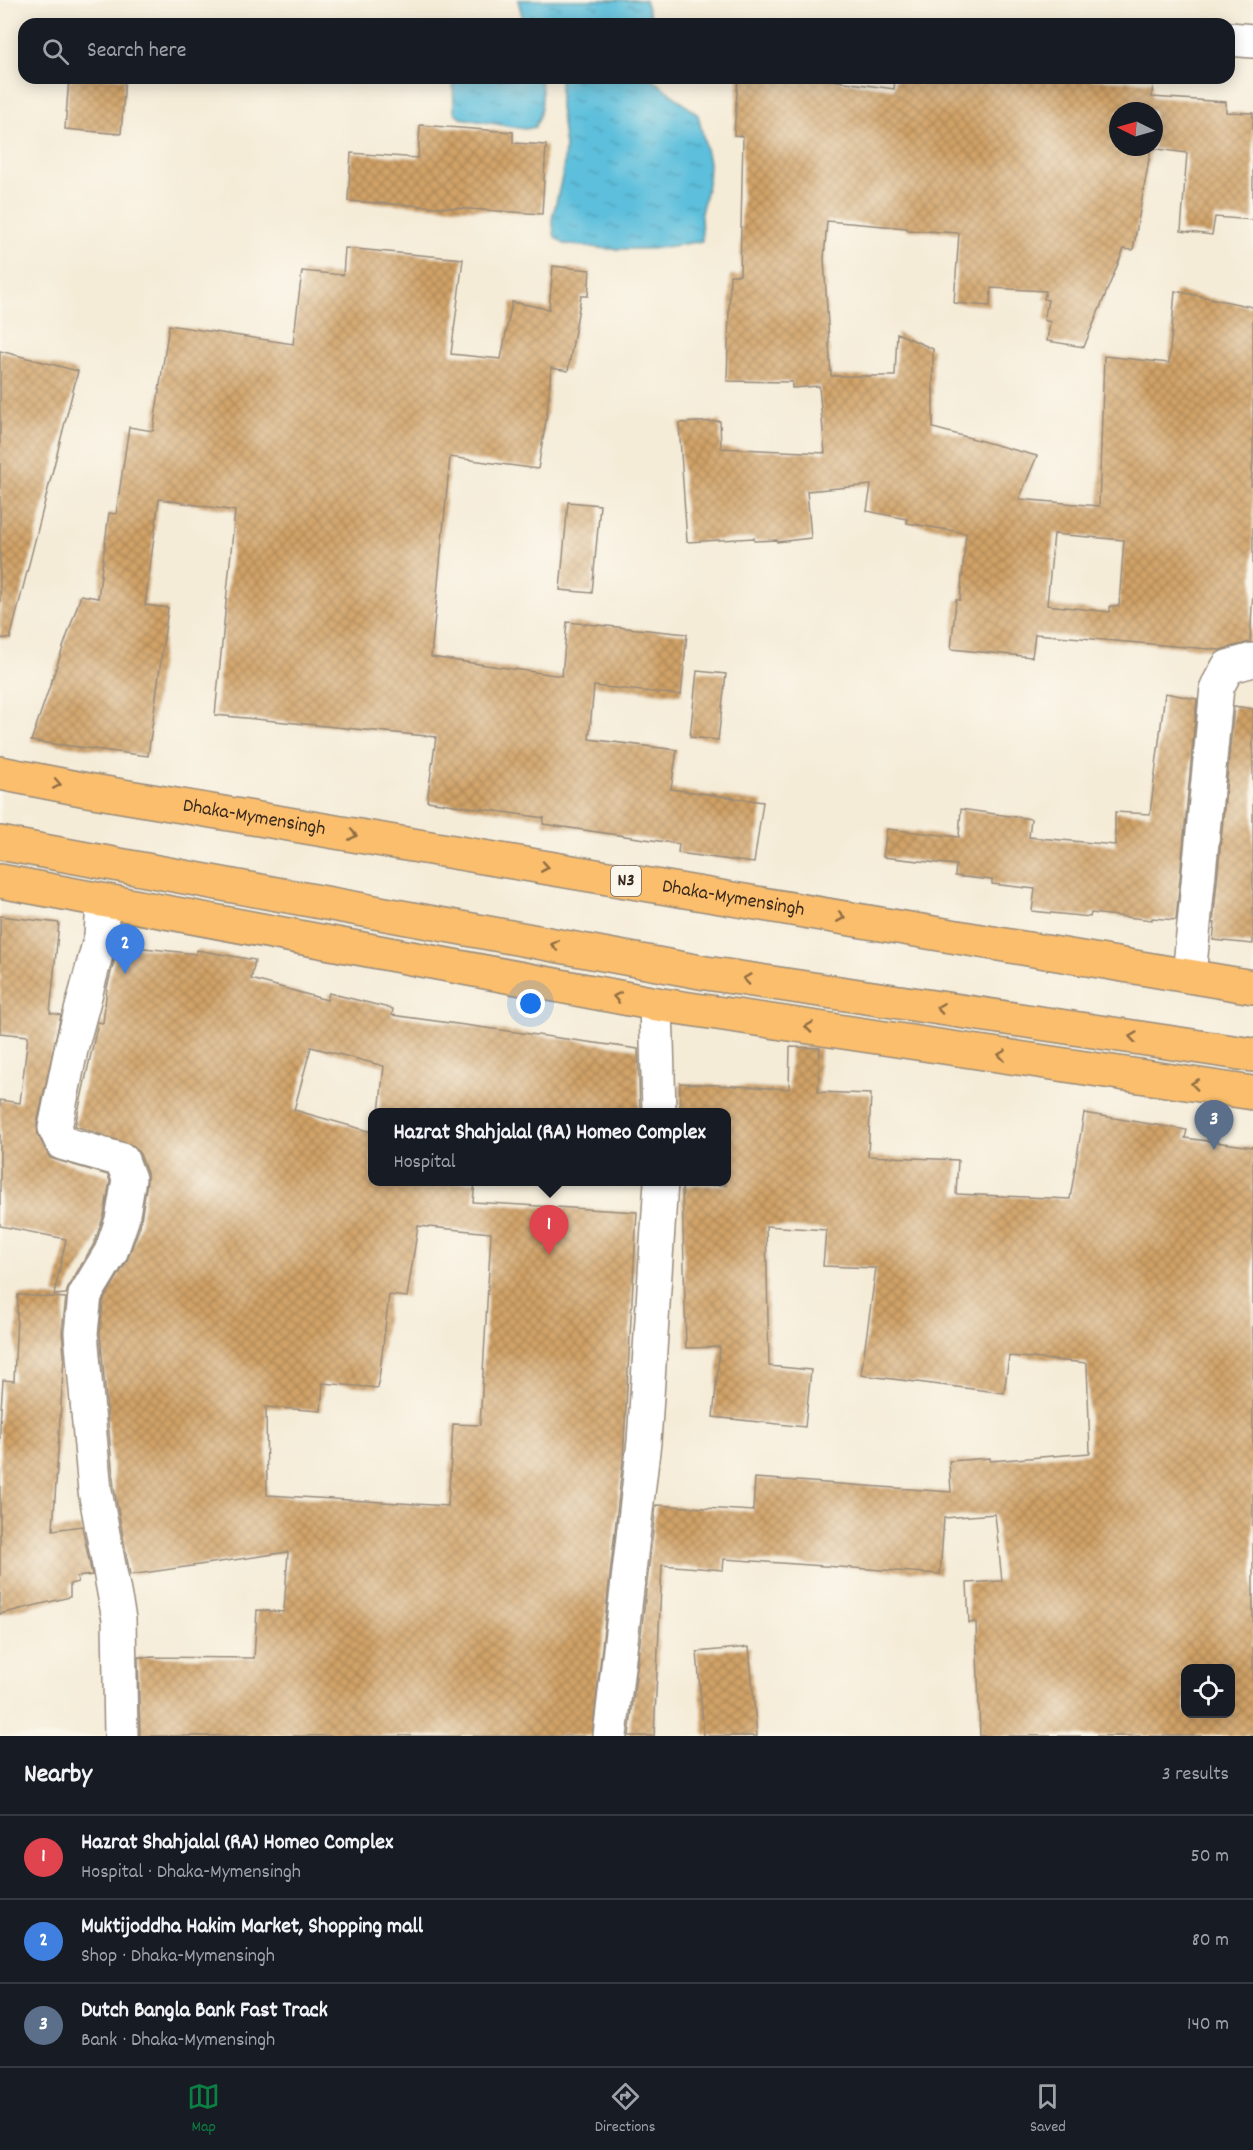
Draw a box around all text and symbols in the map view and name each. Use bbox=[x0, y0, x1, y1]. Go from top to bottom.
search box bbox=[18, 18, 1235, 84]
icon: search bbox=[39, 35, 72, 68]
text: Search here bbox=[87, 36, 186, 67]
north arrow bbox=[1109, 102, 1163, 156]
one-way arrow bbox=[52, 777, 62, 790]
street label: Dhaka-Mymensingh bbox=[181, 792, 327, 844]
one-way arrow bbox=[348, 828, 358, 841]
one-way arrow bbox=[541, 861, 550, 873]
road number: N3 bbox=[611, 866, 641, 896]
street label: Dhaka-Mymensingh bbox=[660, 873, 807, 925]
one-way arrow bbox=[836, 910, 846, 923]
pin: 2 bbox=[106, 924, 144, 974]
one-way arrow bbox=[550, 939, 560, 952]
one-way arrow bbox=[742, 974, 752, 986]
your location bbox=[516, 989, 545, 1018]
one-way arrow bbox=[612, 991, 622, 1004]
one-way arrow bbox=[935, 1002, 945, 1015]
one-way arrow bbox=[805, 1021, 814, 1033]
one-way arrow bbox=[1128, 1031, 1137, 1043]
one-way arrow bbox=[998, 1050, 1007, 1062]
one-way arrow bbox=[1191, 1078, 1200, 1090]
pin: 3 bbox=[1194, 1100, 1234, 1150]
popup bbox=[368, 1108, 731, 1186]
text: Hazrat Shahjalal (RA) Homeo Complex bbox=[393, 1118, 706, 1149]
text: Hospital bbox=[393, 1149, 455, 1177]
pin: 1 bbox=[530, 1206, 568, 1255]
map controls bbox=[1181, 1664, 1235, 1718]
button: locate bbox=[1181, 1664, 1235, 1718]
text: Nearby bbox=[24, 1757, 92, 1794]
text: 3 results bbox=[1162, 1761, 1229, 1789]
text: Hazrat Shahjalal (RA) Homeo Complex bbox=[81, 1828, 393, 1859]
text: 1 bbox=[41, 1843, 46, 1871]
text: 50 m bbox=[1191, 1843, 1229, 1871]
text: Hospital · Dhaka-Mymensingh bbox=[81, 1859, 301, 1887]
text: Muktijoddha Hakim Market, Shopping mall bbox=[81, 1912, 423, 1943]
text: 2 bbox=[39, 1927, 48, 1955]
text: 80 m bbox=[1192, 1927, 1229, 1955]
text: Shop · Dhaka-Mymensingh bbox=[81, 1943, 275, 1971]
text: Dutch Bangla Bank Fast Track bbox=[81, 1996, 328, 2027]
text: 3 bbox=[39, 2011, 48, 2039]
text: 140 m bbox=[1187, 2011, 1229, 2039]
text: Bank · Dhaka-Mymensingh bbox=[81, 2027, 275, 2055]
tab: Map bbox=[187, 2080, 220, 2139]
tab: Directions bbox=[595, 2080, 655, 2139]
tab: Saved bbox=[1030, 2080, 1066, 2139]

